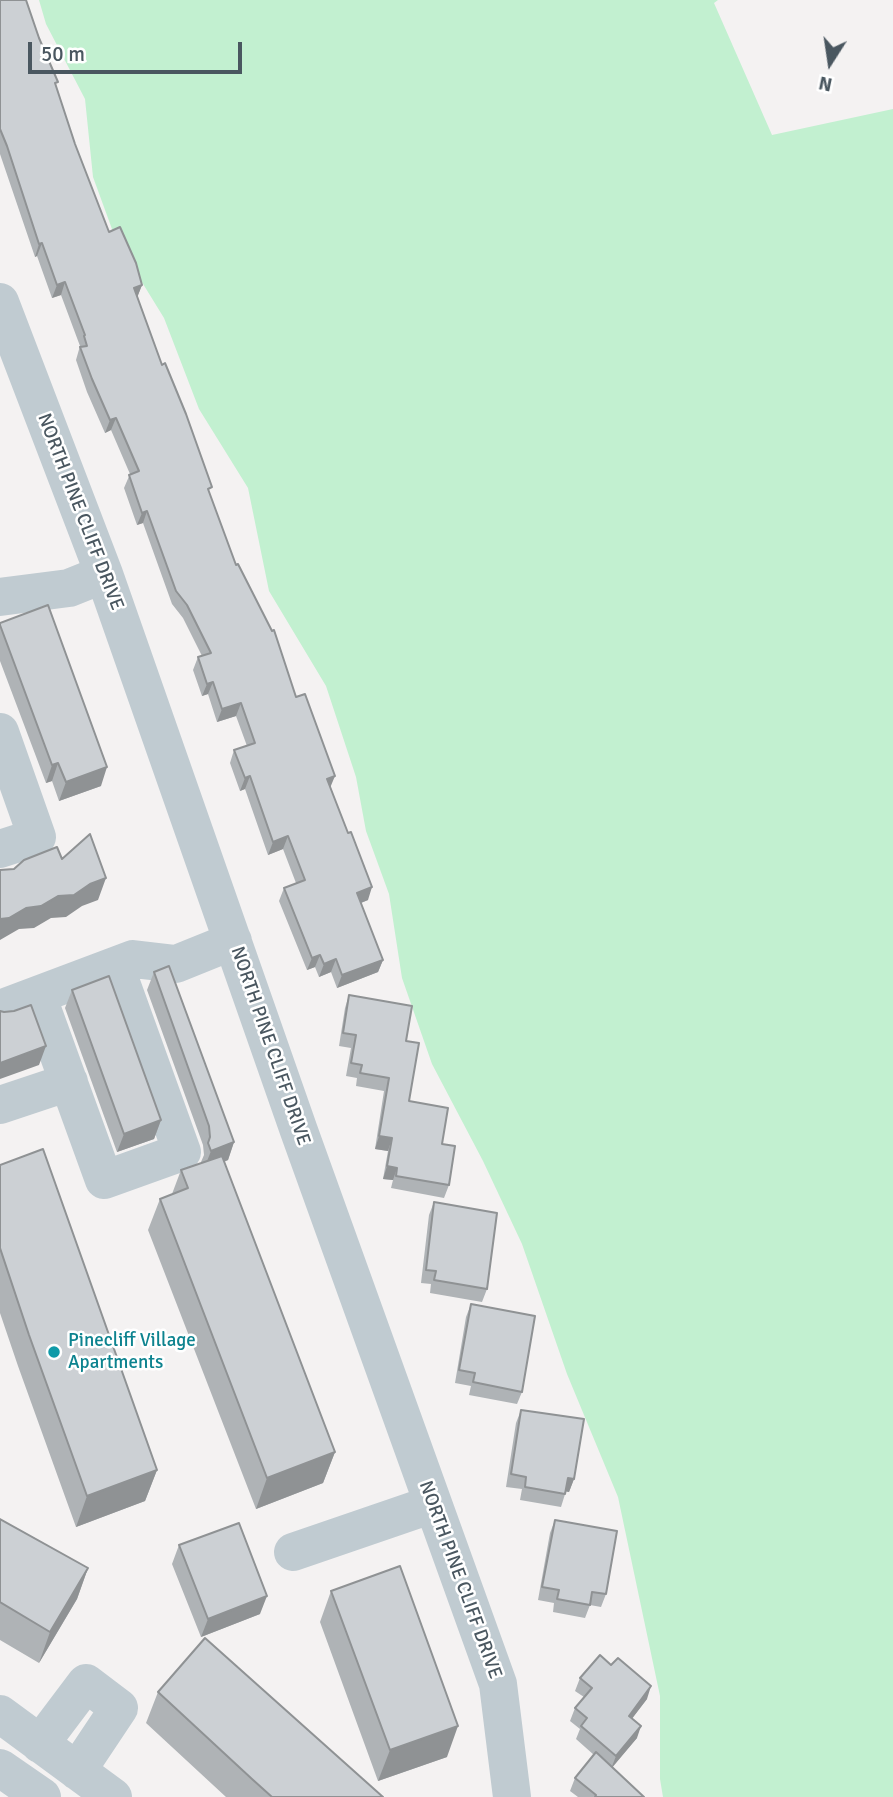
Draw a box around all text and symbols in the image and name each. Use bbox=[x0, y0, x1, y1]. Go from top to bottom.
scale bar bbox=[32, 28, 245, 72]
north arrow bbox=[795, 28, 865, 98]
text: 50 m bbox=[41, 41, 85, 67]
text: N bbox=[817, 70, 835, 97]
street label: NORTH PINE CLIFF DRIVE bbox=[32, 410, 128, 614]
street label: NORTH PINE CLIFF DRIVE bbox=[225, 944, 315, 1148]
place label: Pinecliff Village Apartments bbox=[68, 1330, 196, 1374]
marker: Pinecliff Village Apartments bbox=[46, 1344, 62, 1360]
street label: NORTH PINE CLIFF DRIVE bbox=[414, 1478, 506, 1682]

